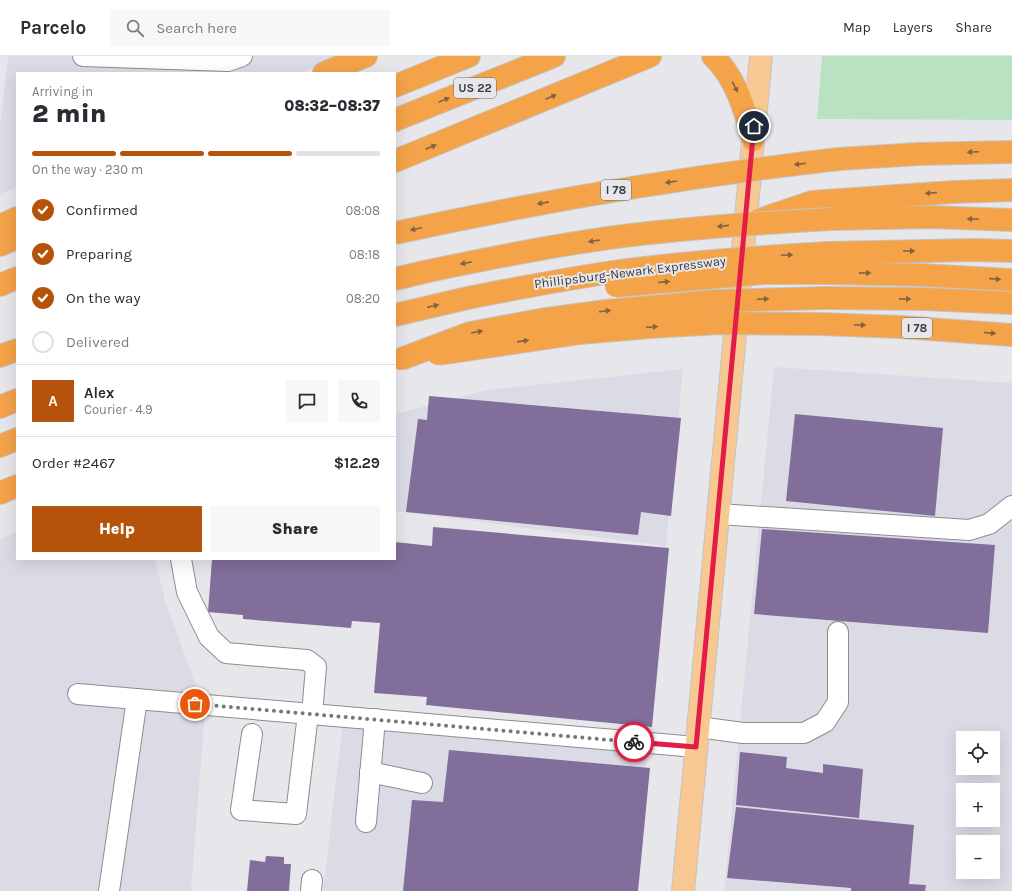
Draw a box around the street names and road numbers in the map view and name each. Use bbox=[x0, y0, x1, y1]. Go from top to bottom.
road number: US 22 bbox=[454, 78, 496, 98]
road number: I 78 bbox=[601, 180, 631, 200]
street label: Phillipsburg-Newark Expressway bbox=[533, 253, 727, 291]
road number: I 78 bbox=[902, 318, 932, 338]

